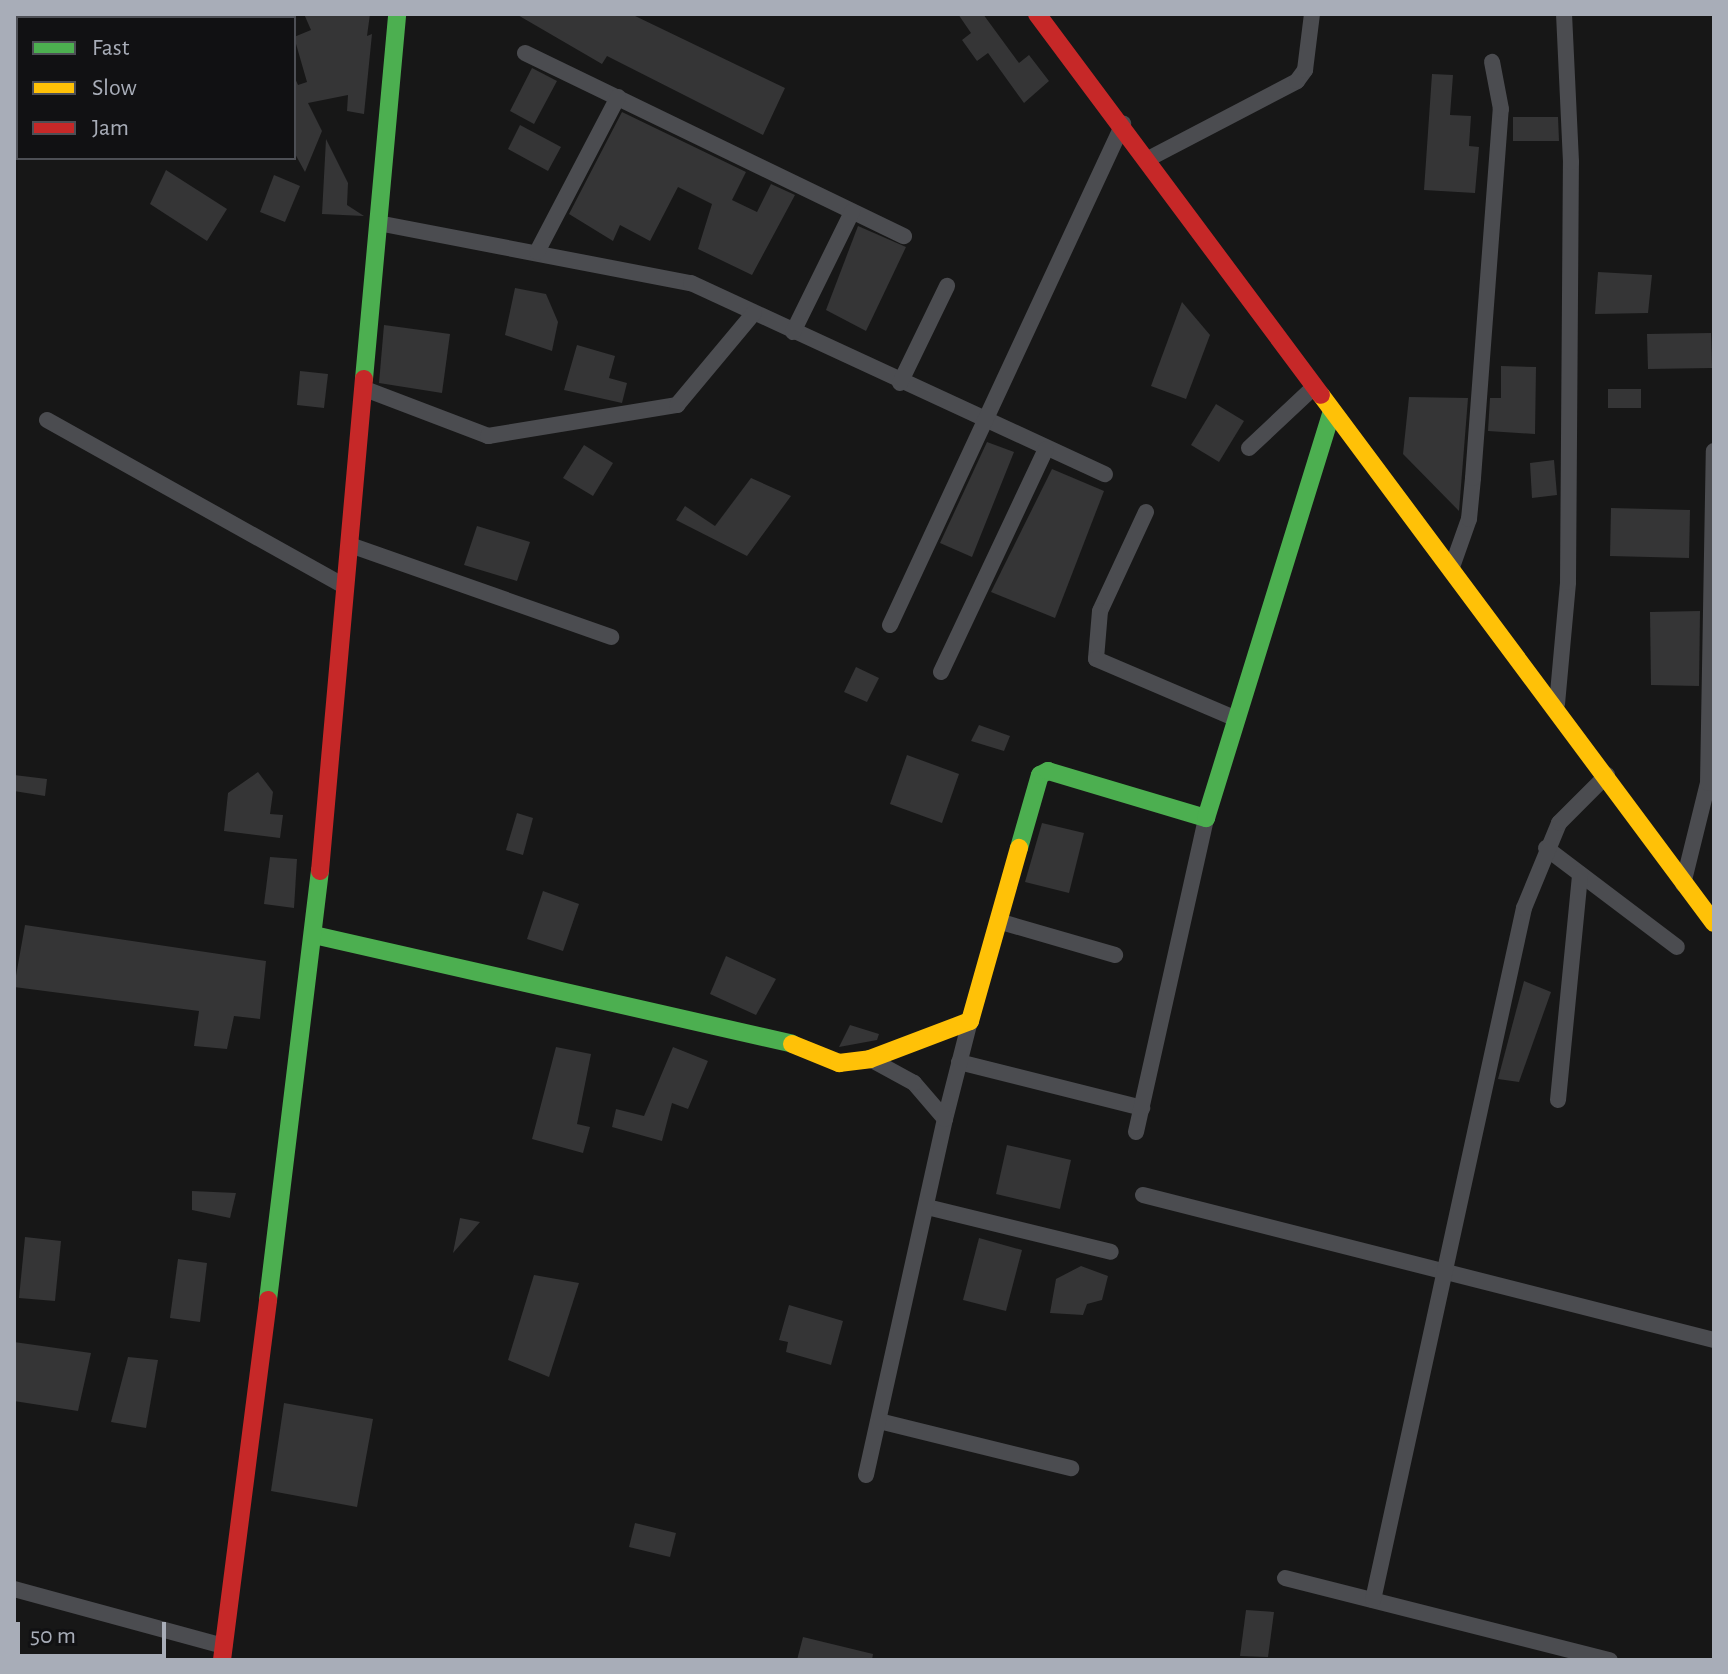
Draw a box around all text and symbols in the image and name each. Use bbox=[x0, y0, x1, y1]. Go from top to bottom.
legend bbox=[16, 16, 296, 160]
text: Fast bbox=[92, 36, 129, 60]
text: Slow bbox=[92, 76, 137, 100]
text: Jam bbox=[92, 116, 129, 140]
scale bar bbox=[20, 1606, 170, 1656]
text: 50 m bbox=[30, 1624, 76, 1648]

